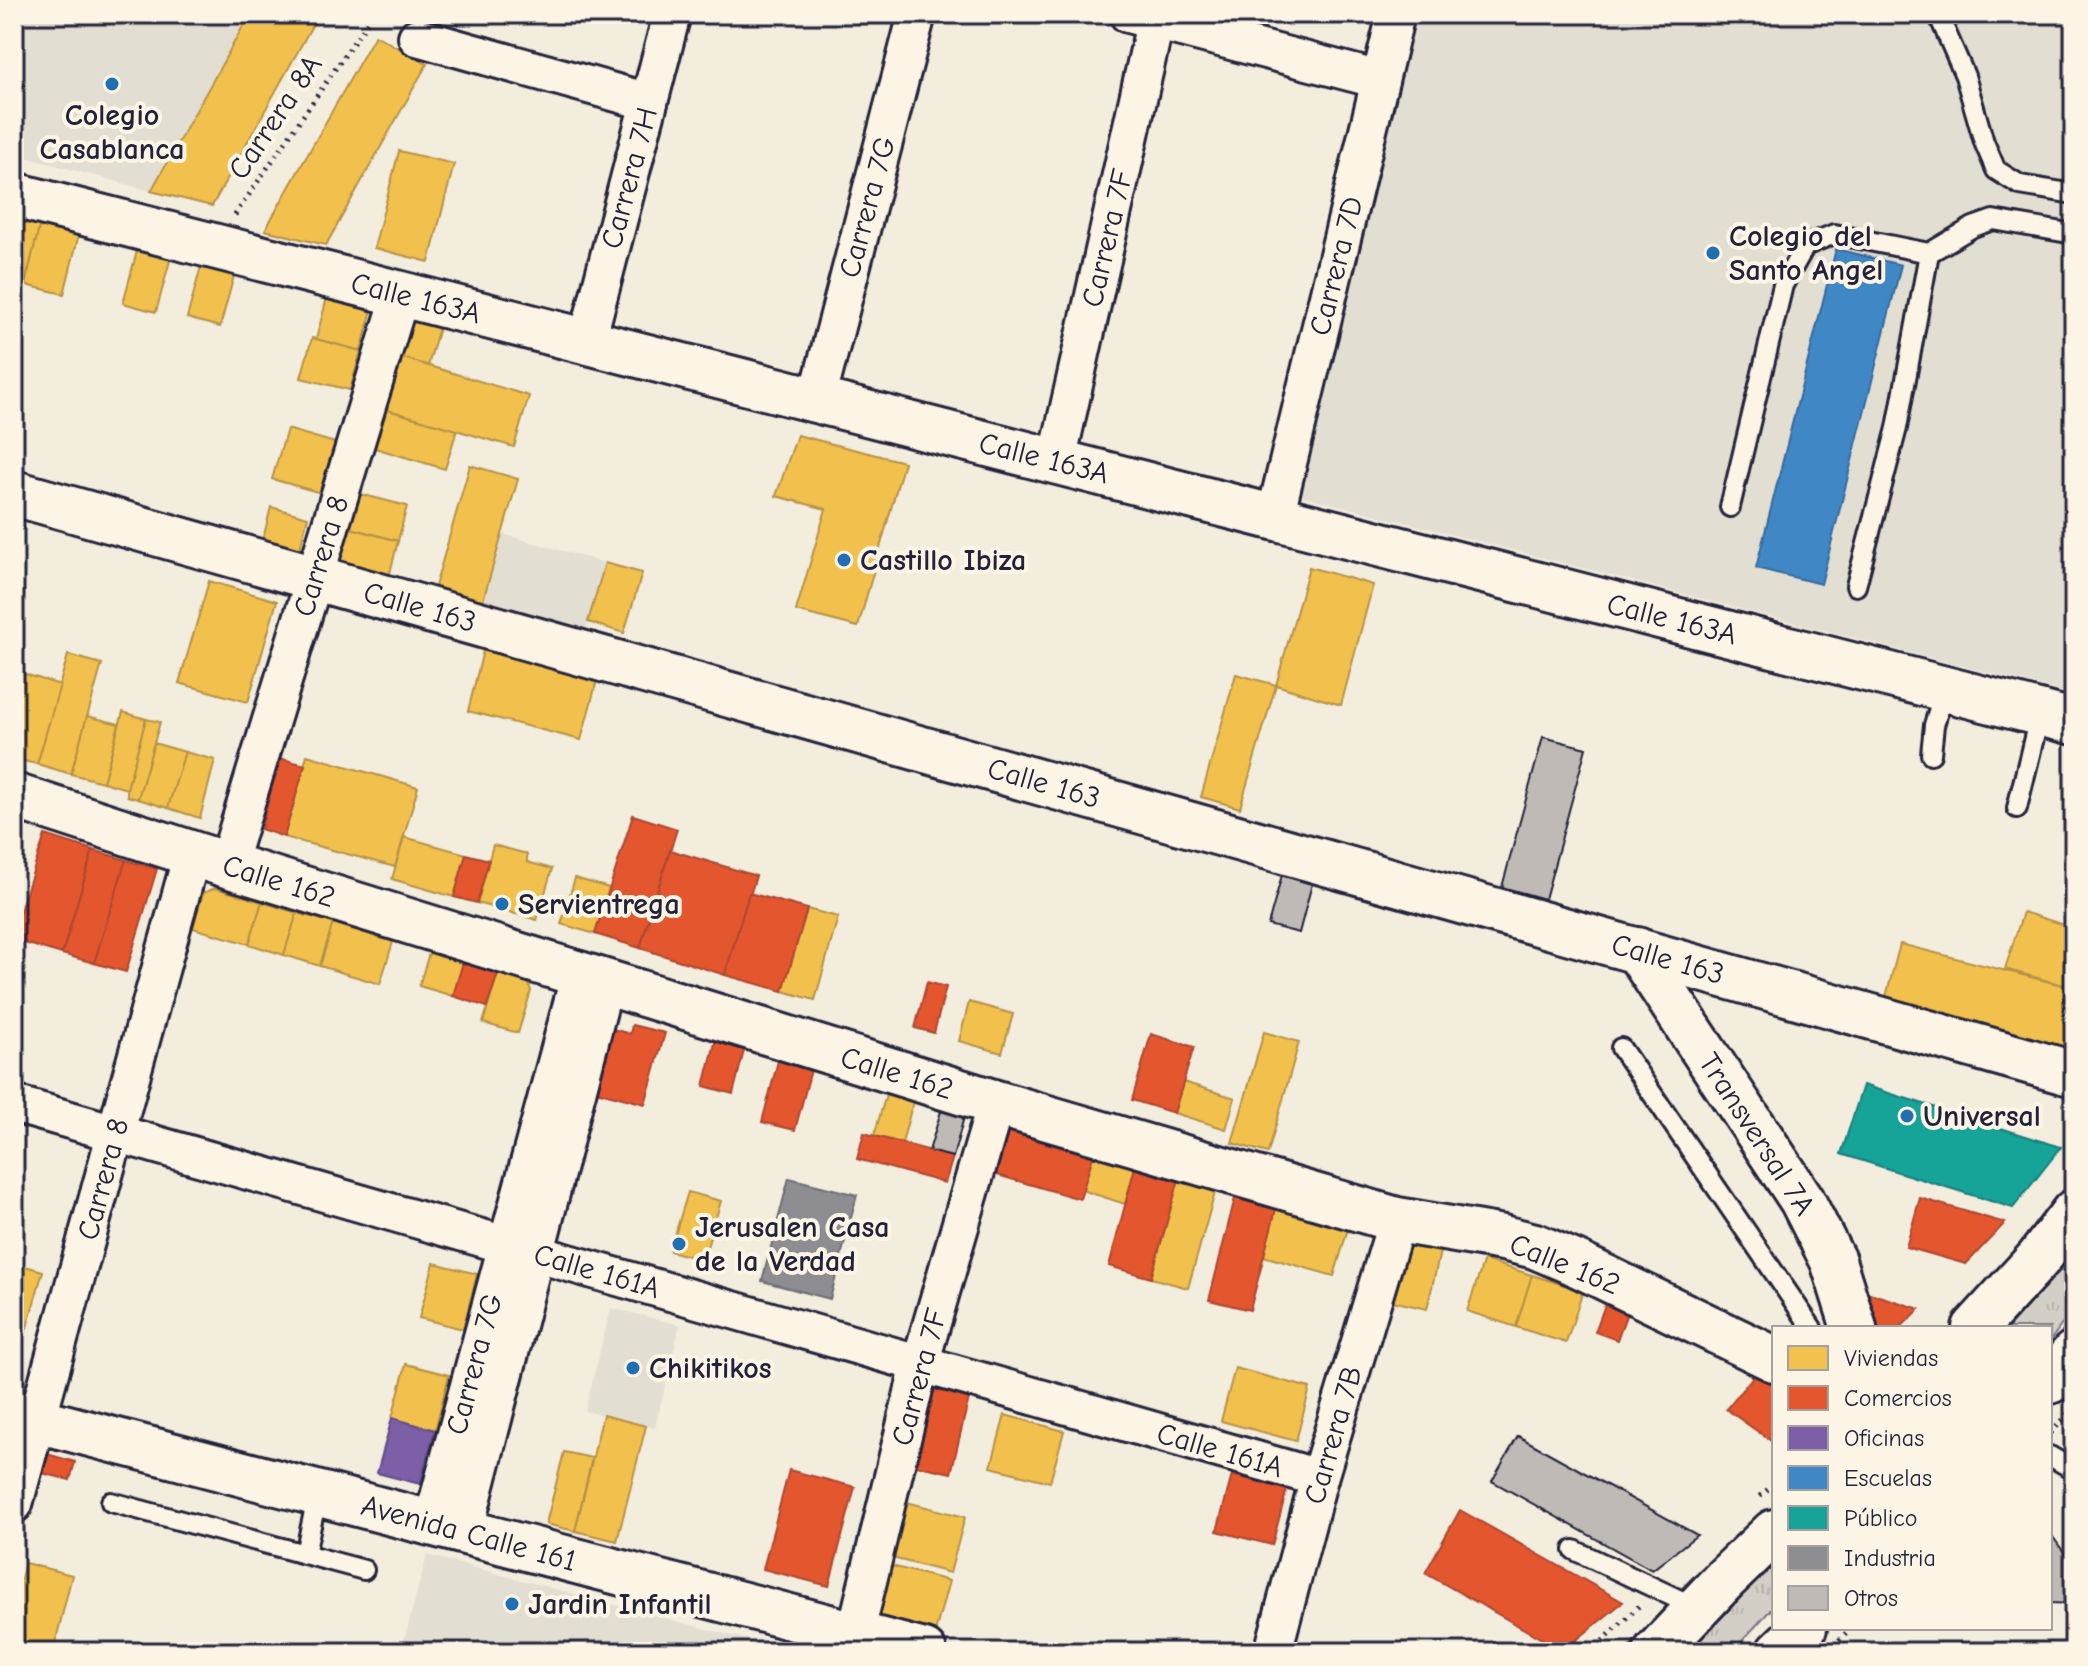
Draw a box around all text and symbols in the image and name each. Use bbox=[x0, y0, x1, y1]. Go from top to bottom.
street label: Carrera 8A bbox=[221, 49, 330, 186]
marker: Colegio Casablanca bbox=[103, 75, 121, 93]
place label: Colegio Casablanca bbox=[40, 98, 184, 167]
street label: Carrera 7H bbox=[594, 104, 665, 253]
street label: Carrera 7G bbox=[832, 133, 903, 282]
street label: Carrera 7F bbox=[1075, 165, 1140, 311]
street label: Carrera 7D bbox=[1302, 193, 1371, 339]
place label: Colegio del Santo Angel bbox=[1729, 219, 1883, 288]
marker: Colegio del Santo Angel bbox=[1704, 244, 1722, 262]
street label: Calle 163A bbox=[347, 265, 485, 332]
street label: Calle 163A bbox=[975, 425, 1113, 492]
street label: Carrera 8 bbox=[287, 492, 356, 621]
place label: Castillo Ibiza bbox=[860, 543, 1026, 578]
marker: Castillo Ibiza bbox=[835, 551, 853, 569]
street label: Calle 163 bbox=[360, 575, 480, 640]
street label: Calle 163A bbox=[1603, 586, 1741, 653]
street label: Calle 163 bbox=[984, 751, 1104, 816]
street label: Calle 162 bbox=[218, 848, 339, 915]
place label: Servientrega bbox=[518, 887, 680, 922]
marker: Servientrega bbox=[493, 895, 511, 913]
street label: Calle 163 bbox=[1608, 927, 1728, 992]
street label: Calle 162 bbox=[836, 1040, 957, 1107]
street label: Transversal 7A bbox=[1691, 1047, 1822, 1222]
place label: Universal bbox=[1923, 1099, 2041, 1134]
marker: Universal bbox=[1898, 1107, 1916, 1125]
street label: Carrera 8 bbox=[70, 1114, 136, 1244]
place label: Jerusalen Casa de la Verdad bbox=[695, 1210, 890, 1279]
street label: Calle 162 bbox=[1505, 1227, 1625, 1302]
marker: Jerusalen Casa de la Verdad bbox=[670, 1235, 688, 1253]
street label: Calle 161A bbox=[530, 1237, 664, 1306]
street label: Carrera 7G bbox=[439, 1290, 510, 1439]
street label: Carrera 7F bbox=[884, 1304, 955, 1450]
legend bbox=[1772, 1326, 2052, 1630]
text: Viviendas bbox=[1844, 1344, 1938, 1372]
place label: Chikitikos bbox=[649, 1351, 772, 1386]
marker: Chikitikos bbox=[624, 1359, 642, 1377]
street label: Carrera 7B bbox=[1297, 1362, 1370, 1508]
text: Comercios bbox=[1844, 1384, 1952, 1412]
street label: Calle 161A bbox=[1153, 1416, 1287, 1485]
text: Oficinas bbox=[1844, 1424, 1924, 1452]
text: Escuelas bbox=[1844, 1464, 1932, 1492]
street label: Avenida Calle 161 bbox=[357, 1488, 580, 1579]
text: Público bbox=[1844, 1504, 1918, 1532]
text: Industria bbox=[1844, 1544, 1936, 1572]
text: Otros bbox=[1844, 1584, 1898, 1612]
place label: Jardin Infantil bbox=[528, 1587, 712, 1622]
marker: Jardin Infantil bbox=[503, 1595, 521, 1613]

